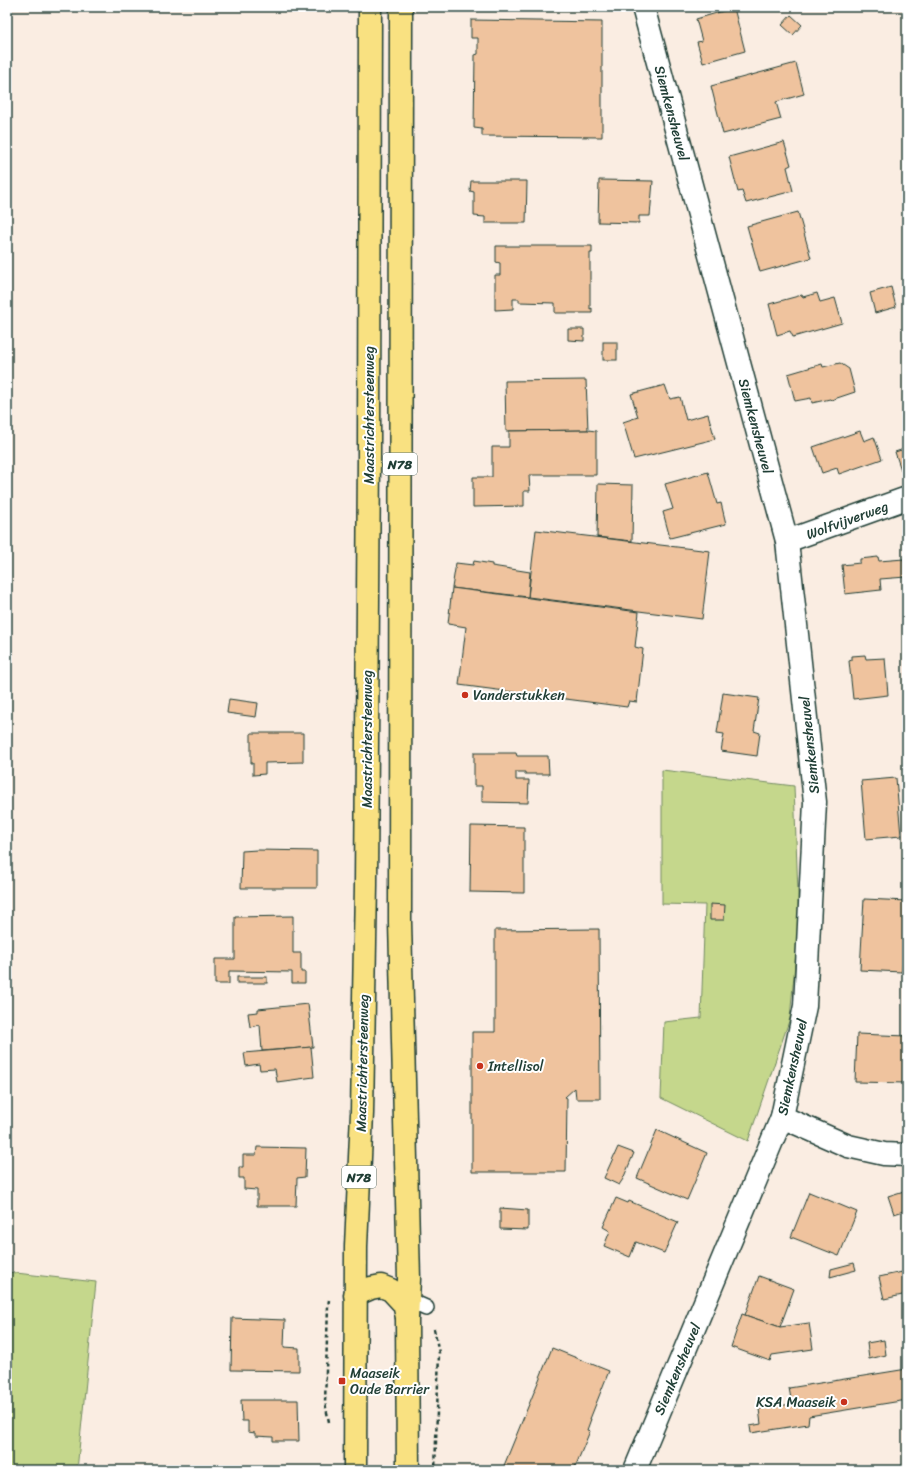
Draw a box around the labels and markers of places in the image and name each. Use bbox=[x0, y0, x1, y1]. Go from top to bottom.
place label: Vanderstukken bbox=[473, 683, 565, 708]
marker: Vanderstukken bbox=[460, 690, 470, 700]
place label: Intellisol bbox=[487, 1054, 545, 1079]
marker: Intellisol bbox=[475, 1061, 485, 1071]
place label: Maaseik Oude Barrier bbox=[350, 1361, 430, 1402]
marker: Maaseik Oude Barrier bbox=[337, 1376, 347, 1386]
place label: KSA Maaseik bbox=[756, 1390, 837, 1415]
marker: KSA Maaseik bbox=[839, 1397, 849, 1407]

